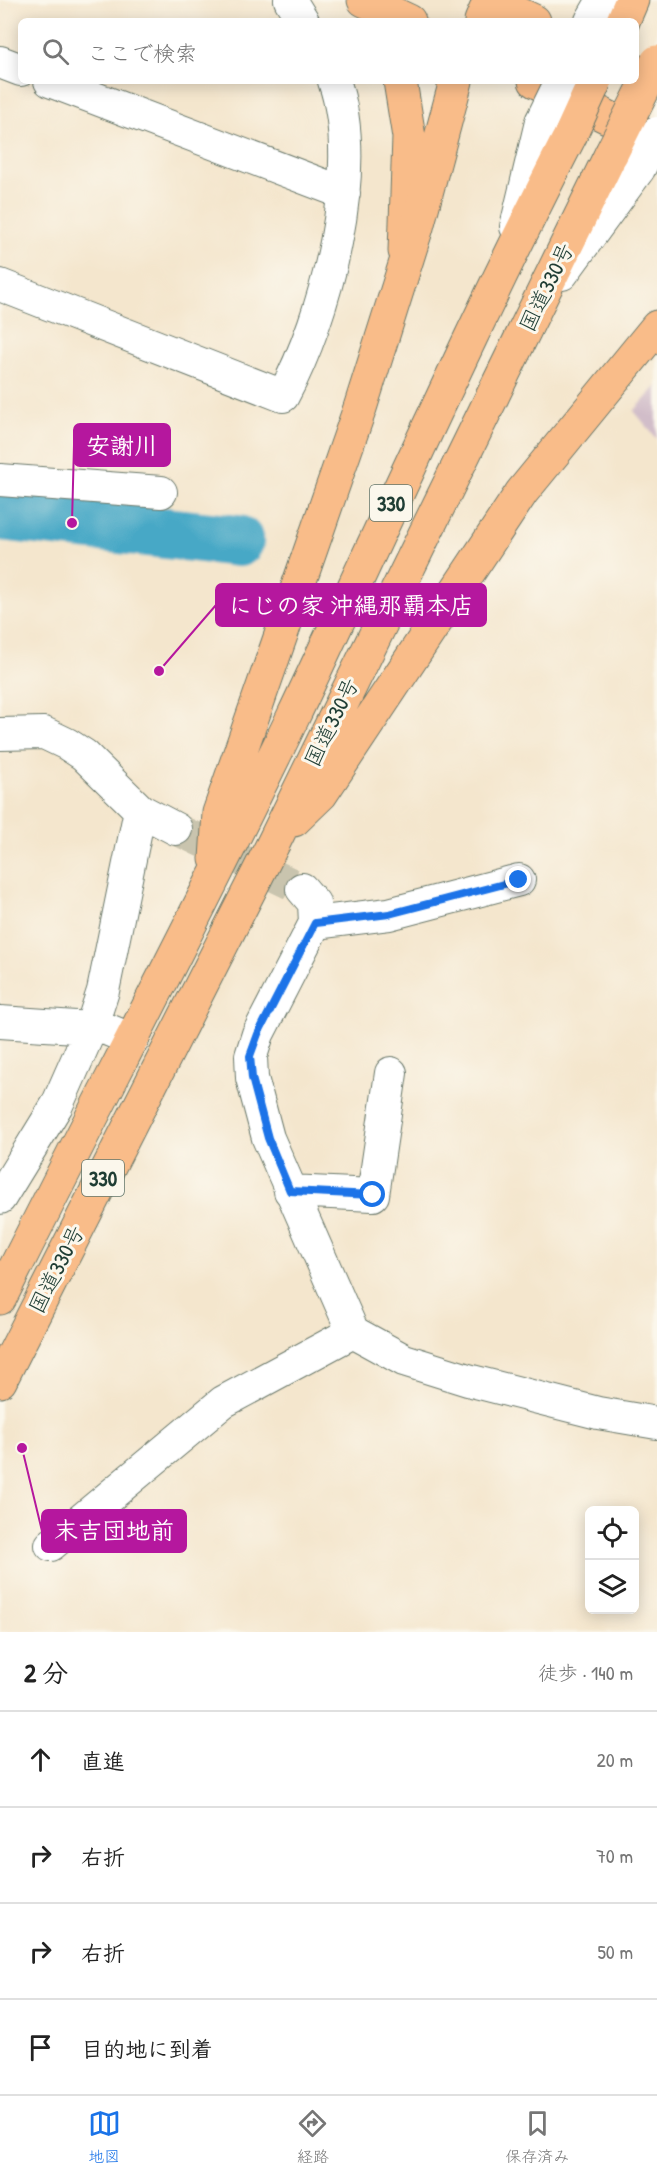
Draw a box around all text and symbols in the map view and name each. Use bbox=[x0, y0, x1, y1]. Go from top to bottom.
search box bbox=[18, 18, 639, 84]
icon: search bbox=[39, 35, 72, 68]
text: ここで検索 bbox=[87, 38, 197, 68]
street label: 国道330号 bbox=[512, 237, 580, 337]
callout: 安謝川 bbox=[74, 424, 170, 466]
text: 安謝川 bbox=[86, 429, 158, 461]
road number: 330 bbox=[370, 485, 412, 521]
callout: にじの家 沖縄那覇本店 bbox=[216, 584, 486, 626]
text: にじの家 沖縄那覇本店 bbox=[228, 589, 474, 621]
street label: 国道330号 bbox=[297, 672, 365, 772]
route end bbox=[505, 866, 531, 892]
road number: 330 bbox=[82, 1160, 124, 1196]
route start bbox=[359, 1181, 385, 1207]
street label: 国道330号 bbox=[21, 1220, 91, 1318]
map controls bbox=[585, 1506, 639, 1614]
button: locate bbox=[585, 1506, 639, 1560]
callout: 末吉団地前 bbox=[42, 1510, 186, 1552]
text: 末吉団地前 bbox=[54, 1514, 174, 1546]
button: layers bbox=[585, 1560, 639, 1614]
text: 2 分 bbox=[24, 1655, 68, 1690]
text: 徒歩 · 140 m bbox=[538, 1659, 633, 1686]
icon: ahead bbox=[24, 1743, 57, 1776]
text: 直進 bbox=[81, 1746, 125, 1776]
text: 20 m bbox=[596, 1746, 633, 1773]
icon: right bbox=[24, 1839, 57, 1872]
text: 右折 bbox=[81, 1842, 125, 1872]
text: 70 m bbox=[596, 1842, 633, 1869]
icon: right bbox=[24, 1935, 57, 1968]
text: 右折 bbox=[81, 1938, 125, 1968]
text: 50 m bbox=[597, 1938, 633, 1965]
icon: arrive bbox=[24, 2031, 57, 2064]
text: 目的地に到着 bbox=[81, 2034, 213, 2064]
tab: 地図 bbox=[88, 2107, 121, 2167]
tab: 経路 bbox=[296, 2107, 329, 2167]
tab: 保存済み bbox=[505, 2107, 569, 2167]

